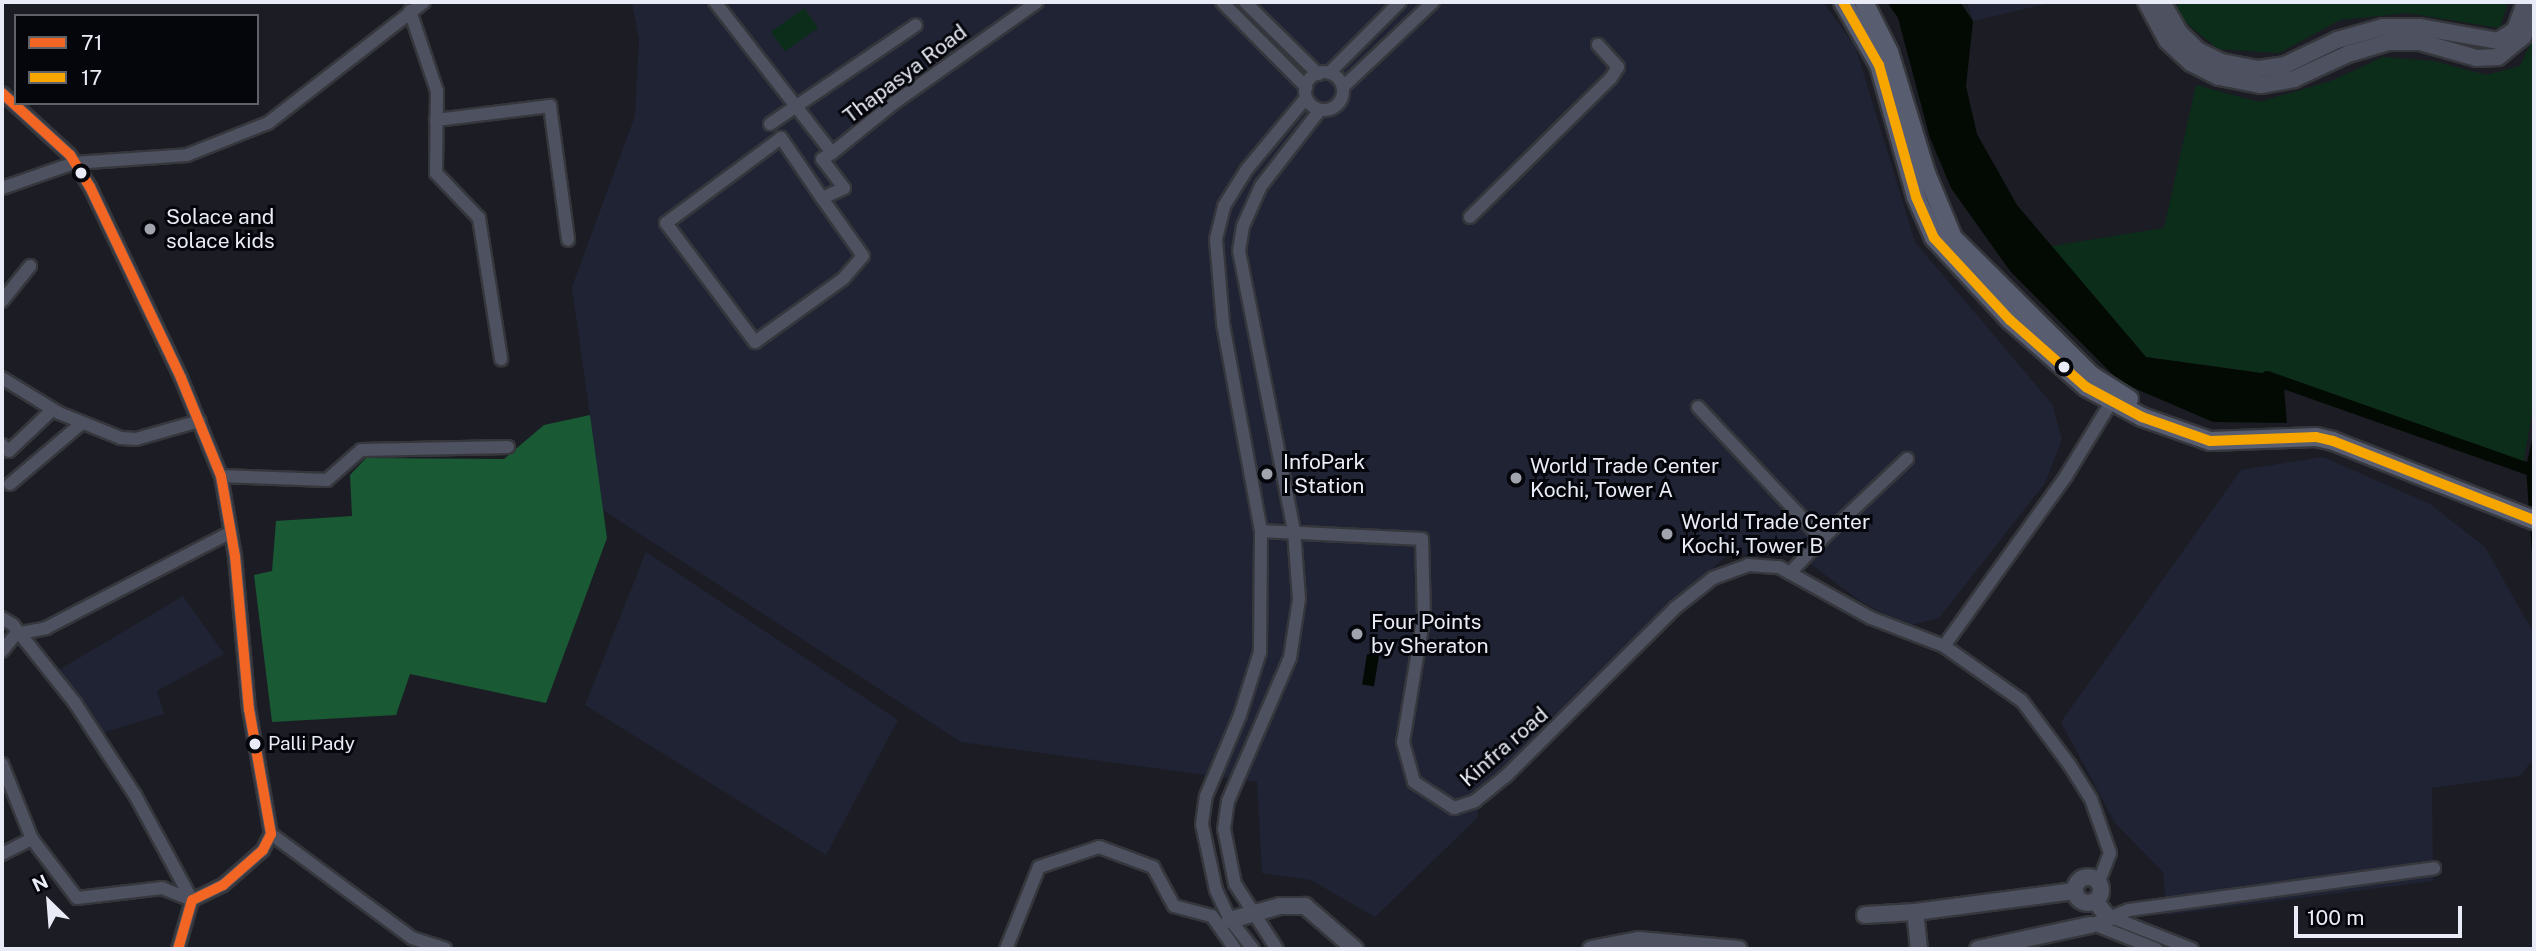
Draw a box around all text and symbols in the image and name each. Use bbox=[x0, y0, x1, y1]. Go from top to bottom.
legend bbox=[14, 14, 259, 105]
street label: Thapasya Road bbox=[838, 19, 972, 129]
text: 71 bbox=[81, 30, 103, 55]
text: 17 bbox=[81, 65, 102, 90]
unlabelled marker bbox=[74, 166, 88, 180]
place label: Solace and solace kids bbox=[166, 204, 275, 254]
marker: Solace and solace kids bbox=[140, 219, 160, 239]
unlabelled marker bbox=[2057, 360, 2071, 374]
place label: InfoPark I Station bbox=[1283, 449, 1365, 499]
place label: World Trade Center Kochi, Tower A bbox=[1530, 453, 1719, 503]
marker: InfoPark I Station bbox=[1257, 464, 1277, 484]
marker: World Trade Center Kochi, Tower A bbox=[1508, 470, 1524, 486]
place label: World Trade Center Kochi, Tower B bbox=[1681, 509, 1870, 559]
marker: World Trade Center Kochi, Tower B bbox=[1659, 526, 1675, 542]
place label: Four Points by Sheraton bbox=[1371, 609, 1489, 659]
marker: Four Points by Sheraton bbox=[1349, 626, 1365, 642]
street label: Kinfra road bbox=[1455, 702, 1553, 792]
place label: Palli Pady bbox=[268, 733, 355, 755]
marker: Palli Pady bbox=[248, 737, 262, 751]
north arrow bbox=[14, 867, 84, 937]
text: N bbox=[29, 870, 52, 896]
scale bar bbox=[2298, 892, 2466, 936]
text: 100 m bbox=[2307, 905, 2364, 930]

